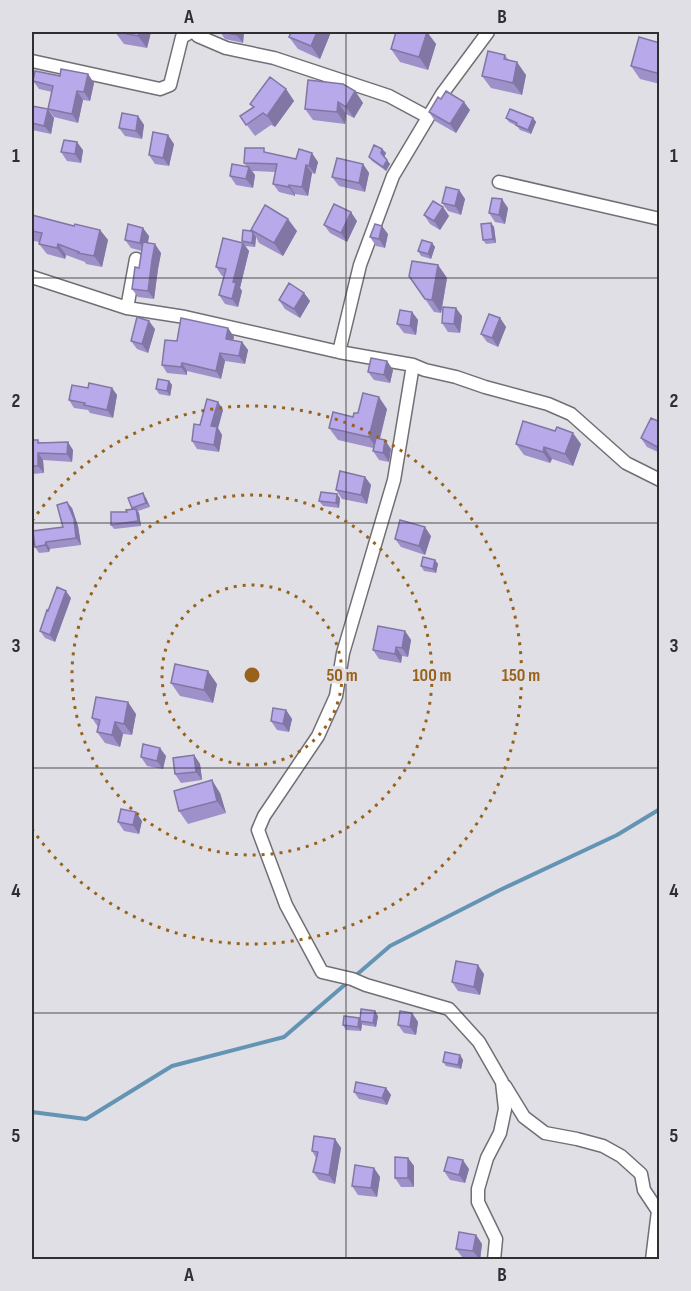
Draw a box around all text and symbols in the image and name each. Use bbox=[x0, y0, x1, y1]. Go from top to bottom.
text: A bbox=[183, 5, 194, 29]
text: B bbox=[497, 5, 507, 29]
text: 1 bbox=[12, 144, 20, 168]
text: 1 bbox=[670, 144, 678, 168]
text: 2 bbox=[12, 389, 20, 413]
text: 2 bbox=[670, 389, 678, 413]
text: 3 bbox=[12, 634, 21, 658]
text: 3 bbox=[670, 634, 679, 658]
centre of rings bbox=[242, 665, 262, 685]
text: 50 m bbox=[326, 665, 358, 686]
text: 100 m bbox=[413, 665, 452, 686]
text: 150 m bbox=[502, 665, 540, 686]
text: 4 bbox=[11, 879, 21, 903]
text: 4 bbox=[669, 879, 679, 903]
text: 5 bbox=[12, 1124, 21, 1148]
text: 5 bbox=[670, 1124, 679, 1148]
text: A bbox=[183, 1263, 194, 1287]
text: B bbox=[497, 1263, 507, 1287]

